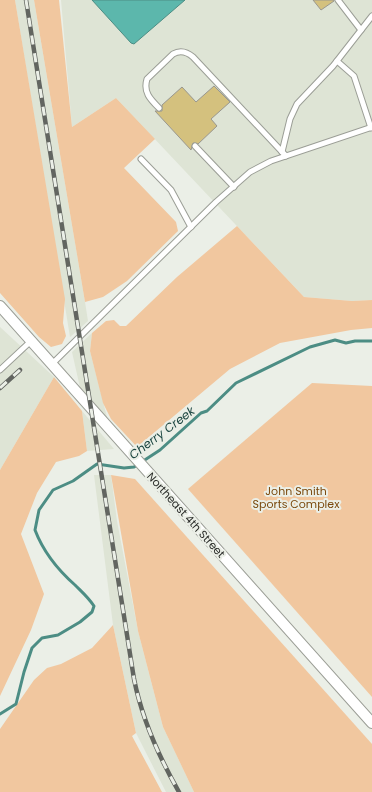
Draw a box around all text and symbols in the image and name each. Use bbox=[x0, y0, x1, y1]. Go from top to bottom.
water label: Cherry Creek bbox=[125, 402, 199, 463]
street label: Northeast 4th Street bbox=[143, 469, 229, 561]
park label: John Smith Sports Complex bbox=[253, 483, 340, 512]

